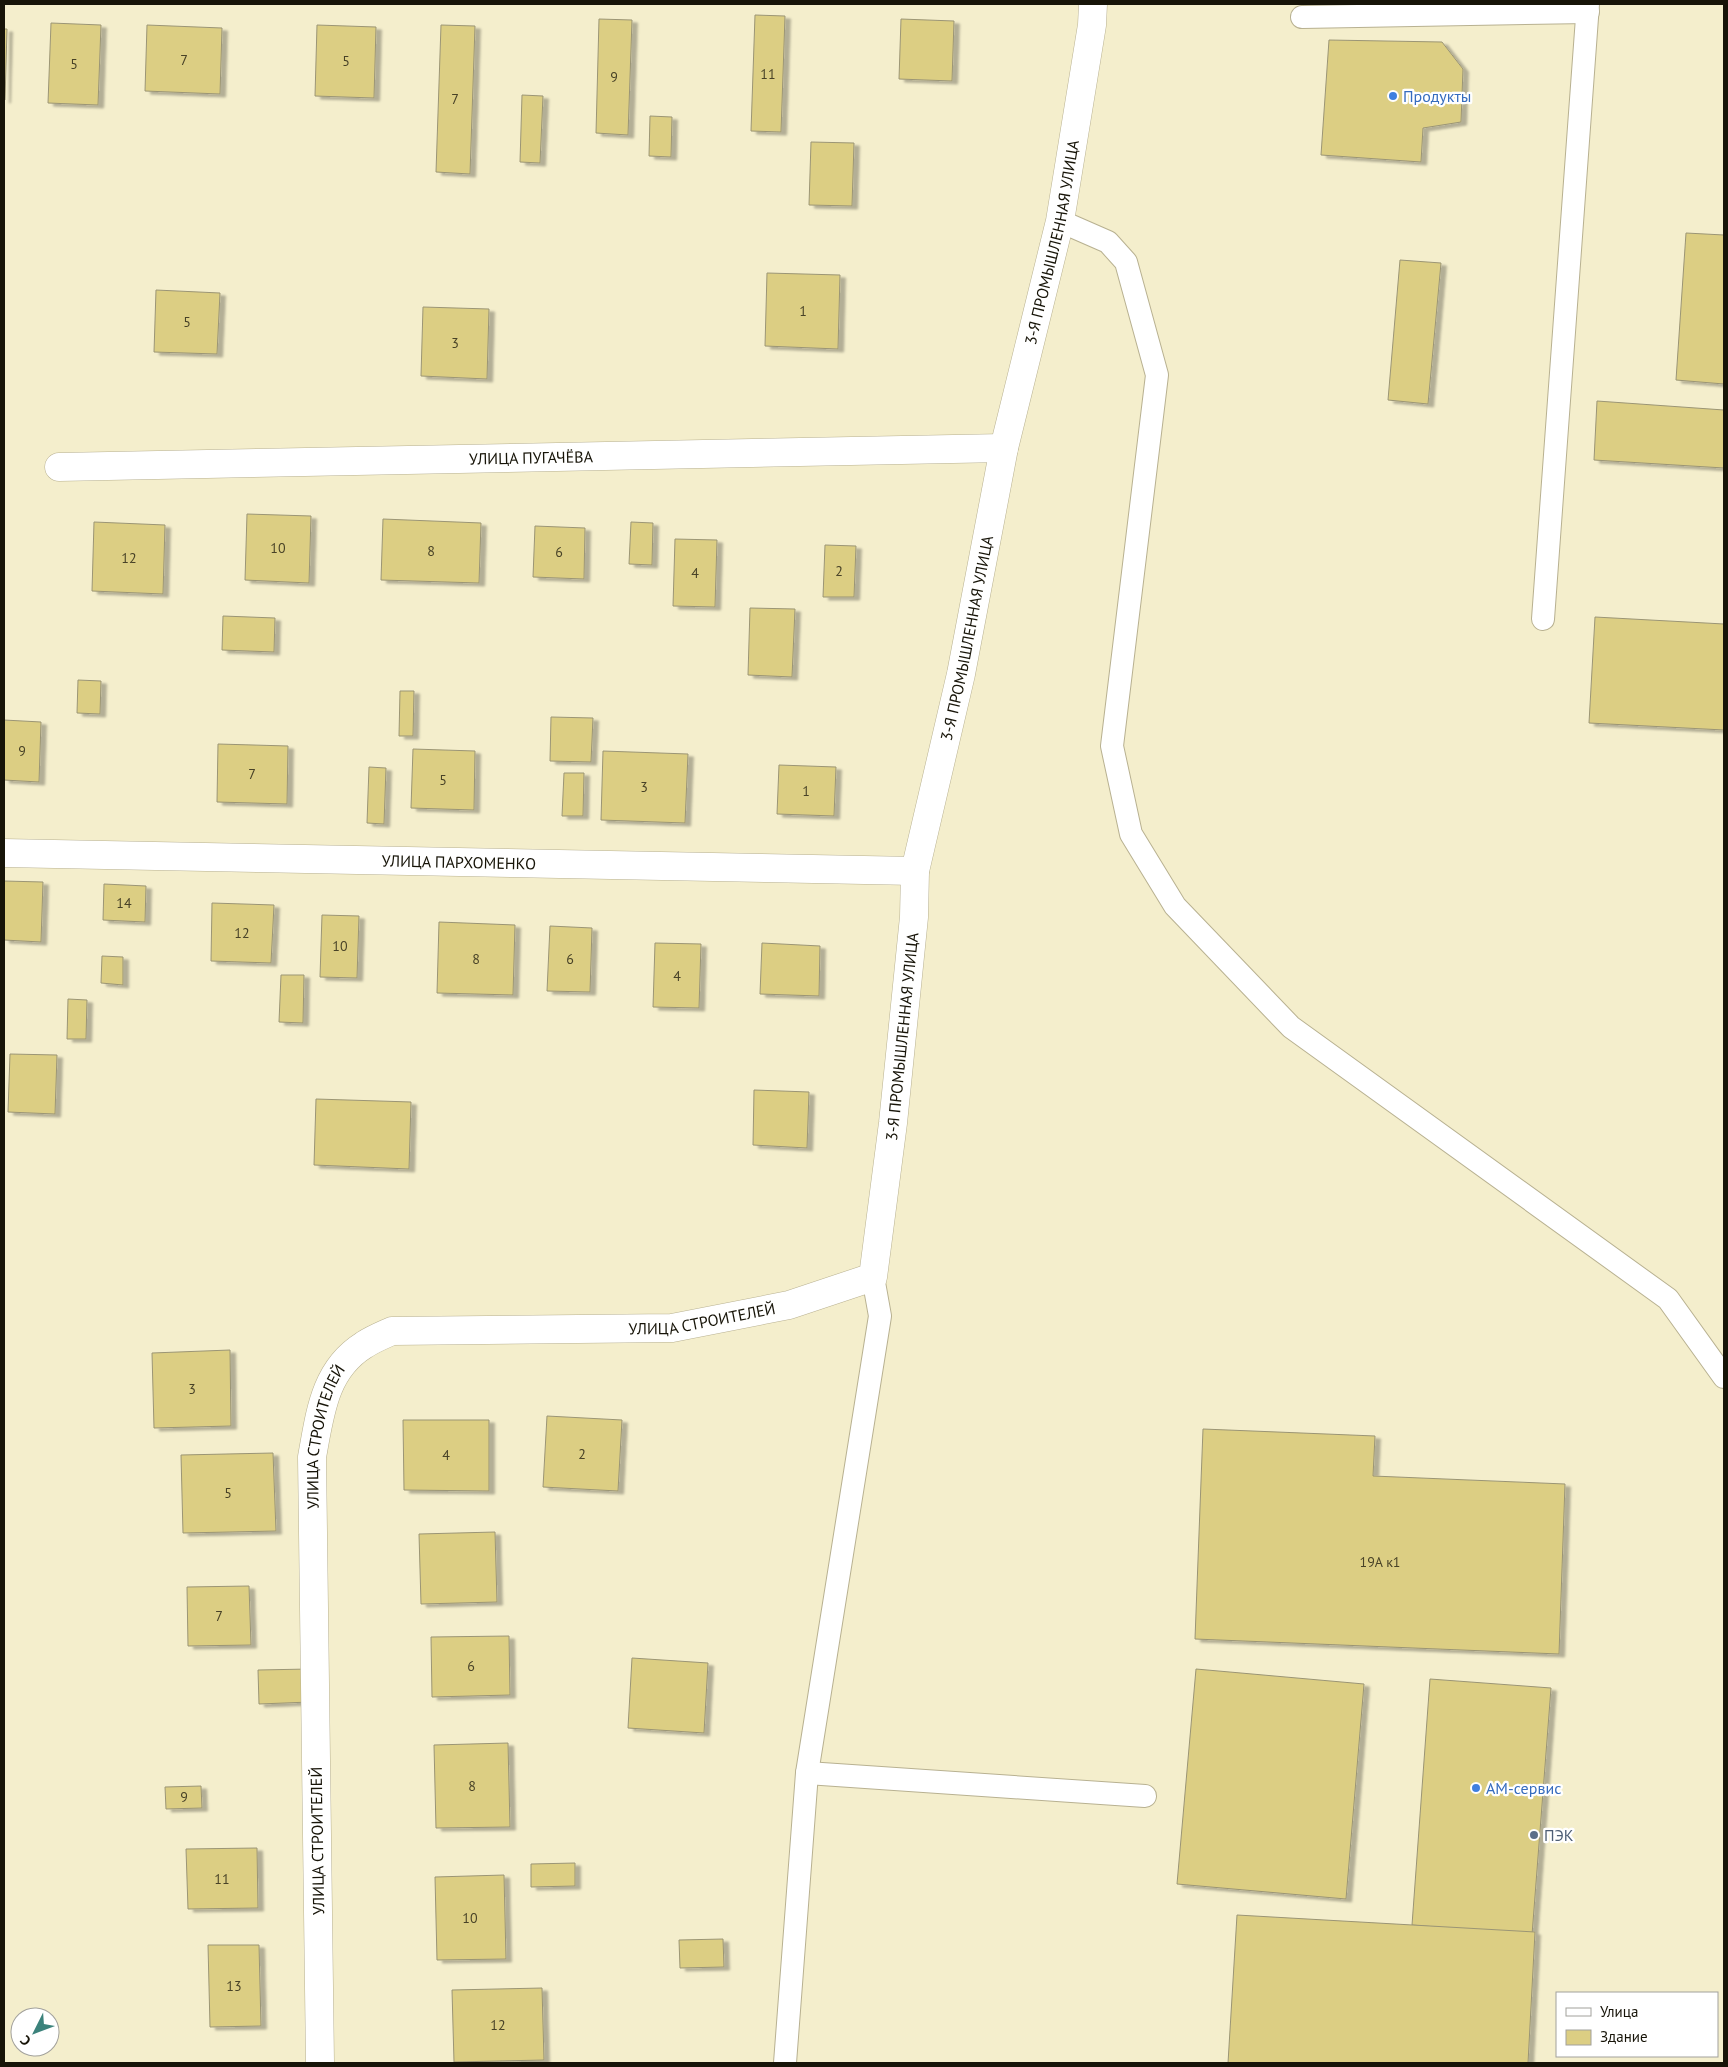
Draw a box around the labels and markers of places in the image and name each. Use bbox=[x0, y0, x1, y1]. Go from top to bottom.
place label: Продукты bbox=[1403, 86, 1471, 106]
marker: Продукты bbox=[1387, 90, 1399, 102]
place label: АМ-сервис bbox=[1486, 1778, 1561, 1798]
marker: АМ-сервис bbox=[1470, 1782, 1482, 1794]
place label: ПЭК bbox=[1544, 1825, 1574, 1845]
marker: ПЭК bbox=[1528, 1829, 1540, 1841]

